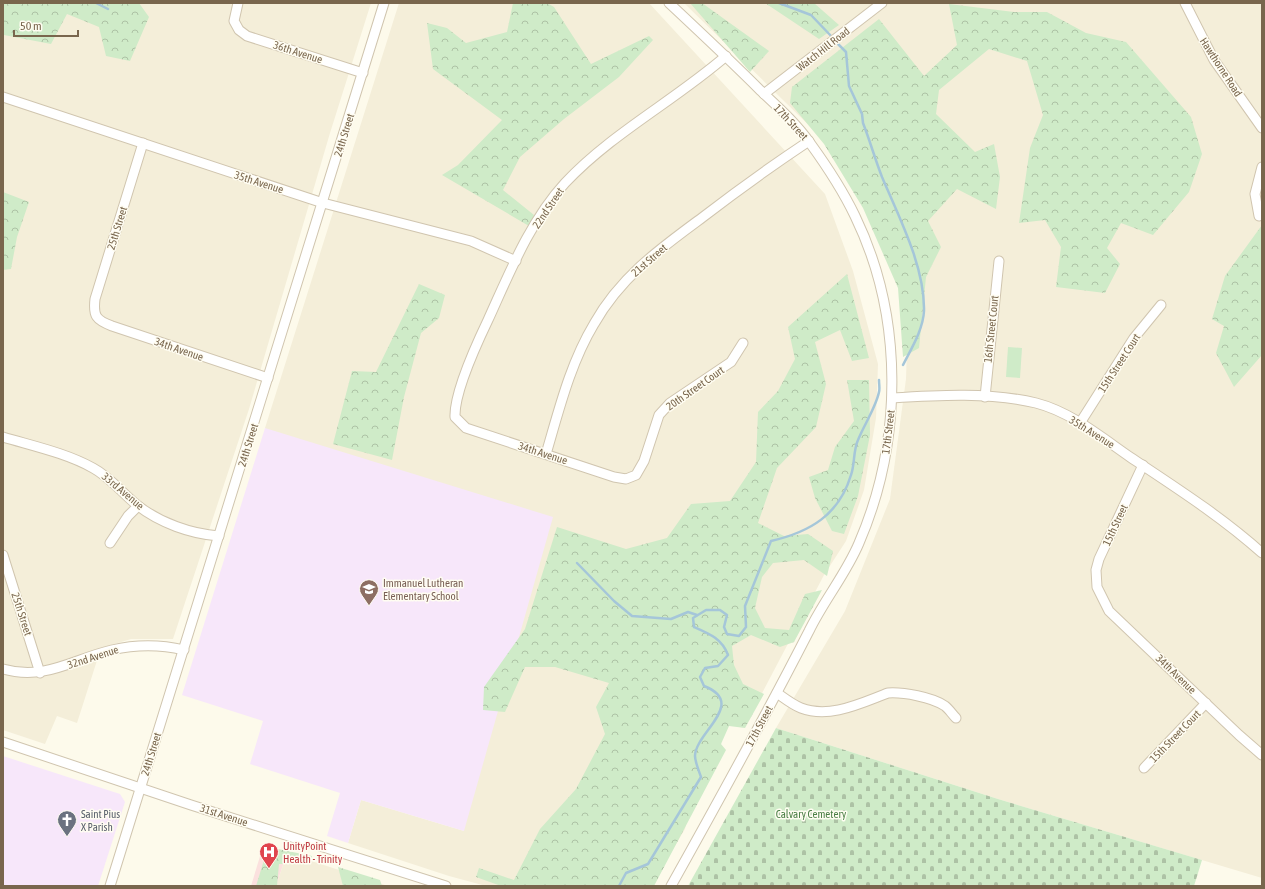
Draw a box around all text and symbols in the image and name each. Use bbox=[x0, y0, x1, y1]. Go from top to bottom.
scale bar bbox=[14, 12, 78, 38]
text: 50 m bbox=[20, 19, 42, 33]
street label: Watch Hill Road bbox=[794, 25, 852, 73]
street label: Hawthorne Road bbox=[1197, 35, 1245, 99]
street label: 36th Avenue bbox=[272, 38, 324, 66]
street label: 17th Street bbox=[771, 102, 811, 142]
street label: 24th Street bbox=[332, 112, 356, 158]
street label: 35th Avenue bbox=[233, 168, 285, 196]
street label: 22nd Street bbox=[530, 185, 566, 231]
street label: 25th Street bbox=[105, 205, 129, 251]
street label: 21st Street bbox=[629, 241, 669, 279]
street label: 16th Street Court bbox=[981, 295, 1001, 363]
street label: 15th Street Court bbox=[1096, 331, 1142, 395]
street label: 34th Avenue bbox=[153, 335, 205, 363]
street label: 20th Street Court bbox=[664, 364, 726, 412]
street label: 17th Street bbox=[879, 409, 897, 455]
street label: 35th Avenue bbox=[1067, 413, 1117, 451]
street label: 24th Street bbox=[236, 422, 260, 468]
street label: 34th Avenue bbox=[517, 439, 569, 467]
street label: 33rd Avenue bbox=[100, 470, 146, 512]
street label: 15th Street bbox=[1100, 502, 1130, 548]
place label: Immanuel Lutheran Elementary School bbox=[383, 577, 463, 602]
school or university icon: Immanuel Lutheran Elementary School bbox=[358, 578, 380, 606]
street label: 25th Street bbox=[9, 591, 35, 637]
street label: 32nd Avenue bbox=[66, 643, 120, 671]
street label: 34th Avenue bbox=[1154, 652, 1198, 696]
street label: 17th Street bbox=[743, 704, 775, 748]
street label: 15th Street Court bbox=[1147, 707, 1203, 765]
street label: 24th Street bbox=[139, 731, 163, 777]
street label: 31st Avenue bbox=[199, 802, 249, 828]
place label: Saint Pius X Parish bbox=[81, 808, 120, 833]
park label: Calvary Cemetery bbox=[776, 808, 847, 820]
church icon: Saint Pius X Parish bbox=[56, 809, 78, 837]
place label: UnityPoint Health - Trinity bbox=[283, 840, 343, 865]
hospital icon: UnityPoint Health - Trinity bbox=[258, 841, 280, 869]

